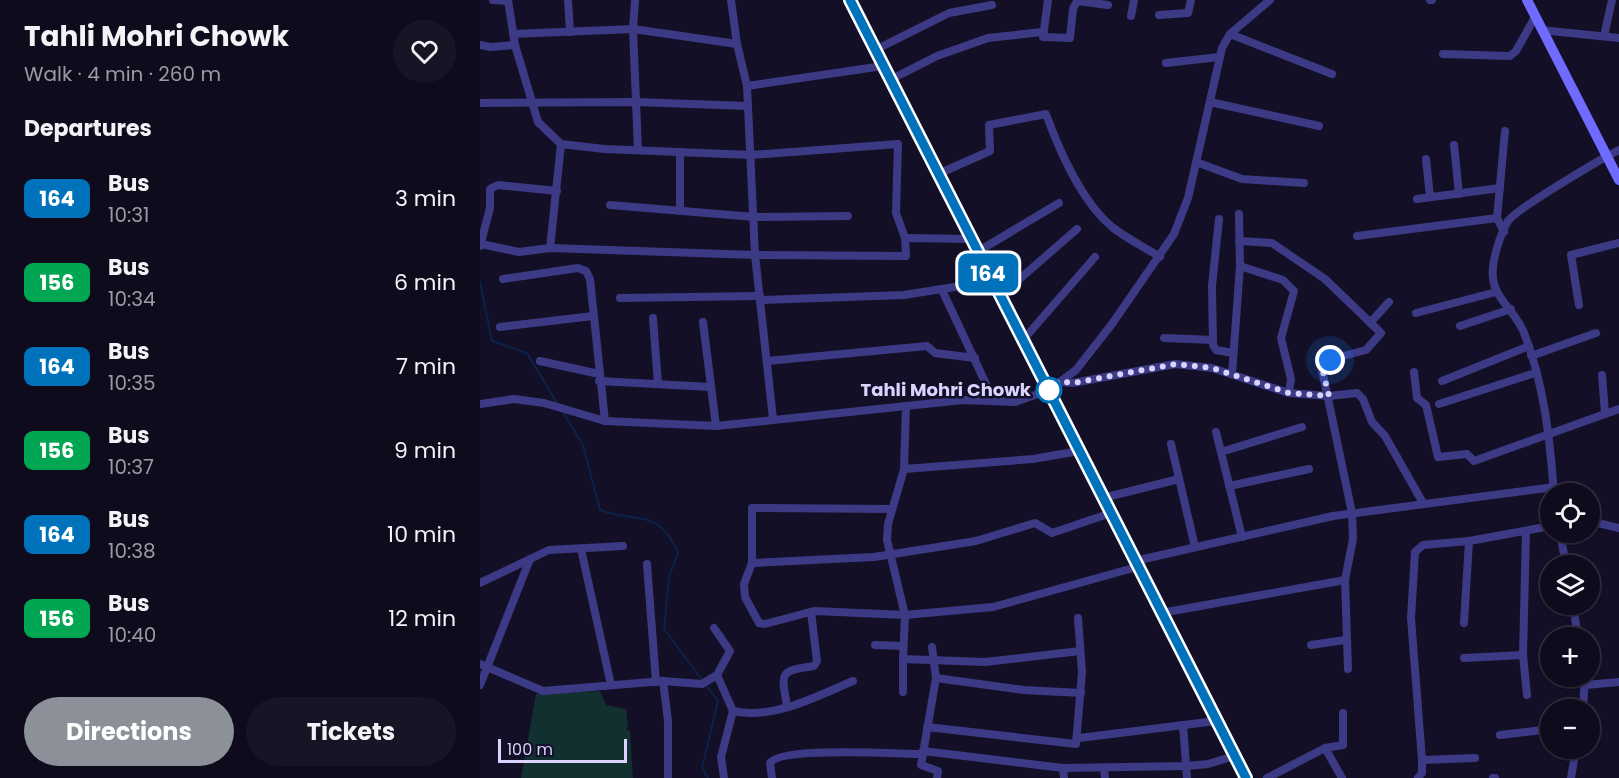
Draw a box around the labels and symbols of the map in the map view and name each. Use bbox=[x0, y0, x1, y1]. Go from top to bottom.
line badge: 164 bbox=[954, 254, 1022, 292]
your location bbox=[1315, 345, 1345, 375]
place label: Tahli Mohri Chowk bbox=[861, 377, 1032, 402]
marker: Tahli Mohri Chowk bbox=[1036, 377, 1062, 403]
scale bar bbox=[498, 736, 627, 764]

